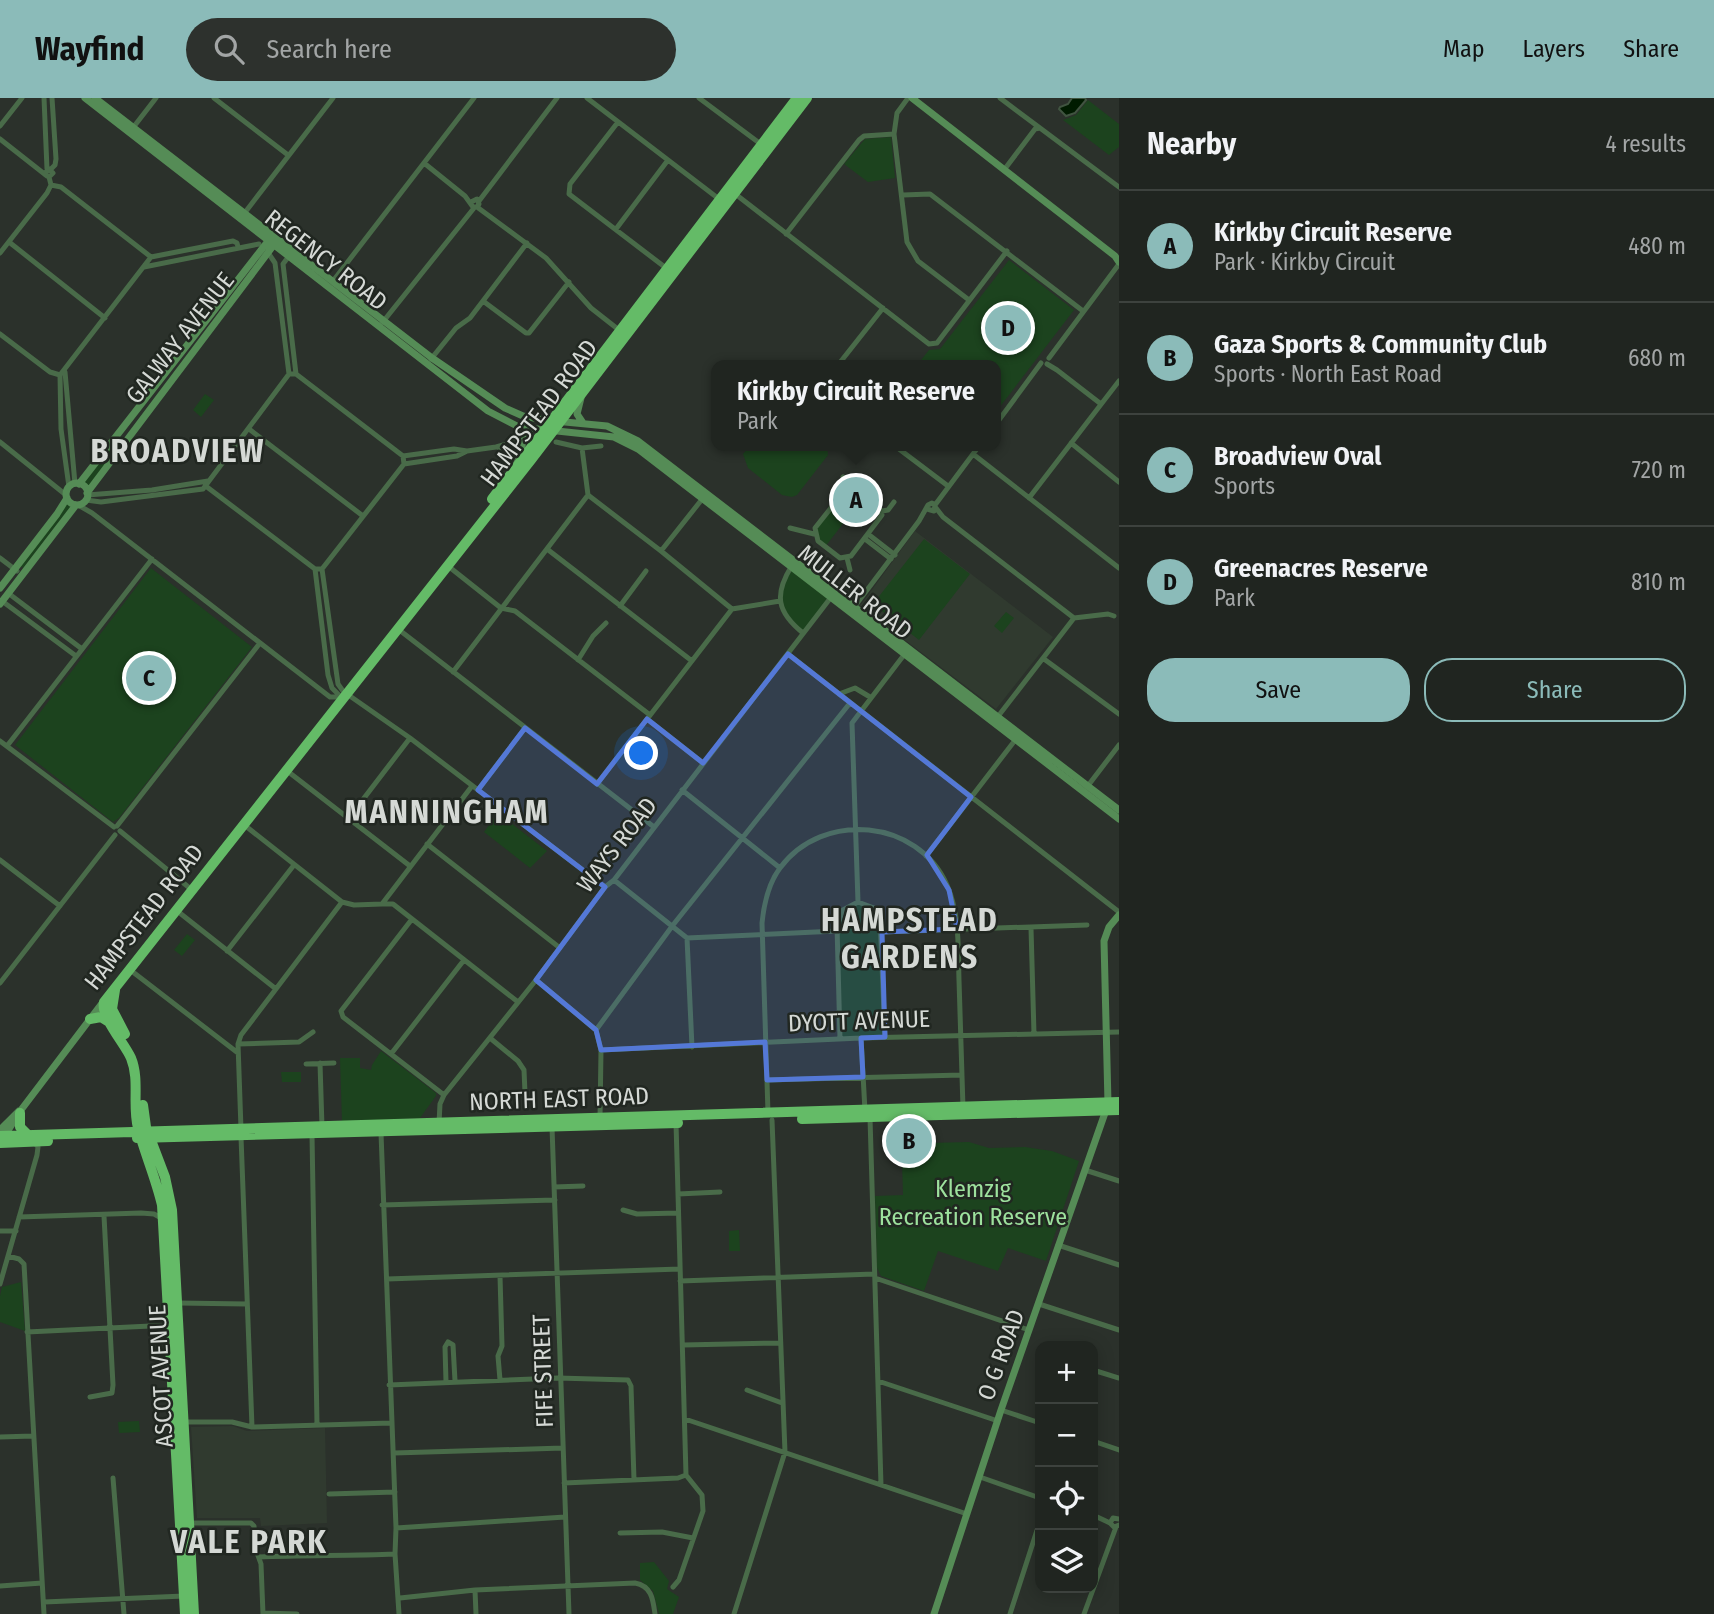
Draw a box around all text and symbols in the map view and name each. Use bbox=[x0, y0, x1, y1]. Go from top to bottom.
search box bbox=[186, 18, 676, 81]
text: Wayfind bbox=[35, 29, 144, 69]
icon: search bbox=[210, 30, 248, 68]
text: Search here bbox=[266, 34, 392, 65]
text: Map bbox=[1443, 35, 1485, 63]
text: Layers bbox=[1523, 35, 1585, 63]
text: Share bbox=[1623, 35, 1679, 63]
text: Nearby bbox=[1147, 126, 1236, 162]
text: 4 results bbox=[1605, 130, 1686, 158]
street label: REGENCY ROAD bbox=[259, 204, 393, 316]
text: Kirkby Circuit Reserve bbox=[1214, 217, 1452, 248]
text: A bbox=[1164, 232, 1176, 260]
text: 480 m bbox=[1628, 232, 1686, 260]
text: Park · Kirkby Circuit bbox=[1214, 248, 1395, 276]
street label: GALWAY AVENUE bbox=[120, 267, 240, 409]
pin: D bbox=[985, 302, 1031, 354]
text: Gaza Sports & Community Club bbox=[1214, 329, 1547, 360]
street label: HAMPSTEAD ROAD bbox=[475, 334, 603, 492]
text: B bbox=[1164, 344, 1176, 372]
text: 680 m bbox=[1628, 344, 1686, 372]
popup bbox=[711, 360, 1001, 451]
text: Sports · North East Road bbox=[1214, 360, 1442, 388]
text: Kirkby Circuit Reserve bbox=[737, 376, 975, 407]
text: Park bbox=[737, 407, 778, 435]
district label: BROADVIEW bbox=[91, 432, 265, 470]
text: Broadview Oval bbox=[1214, 441, 1381, 472]
text: C bbox=[1164, 456, 1176, 484]
text: 720 m bbox=[1632, 456, 1686, 484]
text: Sports bbox=[1214, 472, 1275, 500]
pin: A bbox=[833, 474, 879, 526]
street label: MULLER ROAD bbox=[793, 539, 917, 645]
text: Greenacres Reserve bbox=[1214, 553, 1428, 584]
text: D bbox=[1163, 568, 1177, 596]
text: 810 m bbox=[1631, 568, 1686, 596]
text: Park bbox=[1214, 584, 1255, 612]
pin: C bbox=[126, 652, 172, 704]
button: Save bbox=[1147, 658, 1410, 722]
button: Share bbox=[1424, 658, 1686, 722]
your location bbox=[624, 736, 658, 770]
street label: WAYS ROAD bbox=[571, 792, 663, 898]
district label: MANNINGHAM bbox=[344, 793, 550, 831]
street label: HAMPSTEAD ROAD bbox=[79, 839, 209, 995]
district label: HAMPSTEAD GARDENS bbox=[821, 901, 999, 976]
street label: DYOTT AVENUE bbox=[787, 1005, 931, 1037]
street label: NORTH EAST ROAD bbox=[469, 1082, 649, 1116]
pin: B bbox=[886, 1115, 932, 1167]
park label: Klemzig Recreation Reserve bbox=[879, 1175, 1067, 1231]
street label: ASCOT AVENUE bbox=[143, 1304, 179, 1448]
street label: O G ROAD bbox=[972, 1306, 1030, 1404]
street label: FIFE STREET bbox=[527, 1314, 559, 1428]
map controls bbox=[1035, 1341, 1098, 1593]
button: + bbox=[1035, 1341, 1098, 1404]
button: − bbox=[1035, 1404, 1098, 1467]
button: locate bbox=[1035, 1467, 1098, 1530]
district label: VALE PARK bbox=[169, 1523, 328, 1561]
button: layers bbox=[1035, 1530, 1098, 1593]

